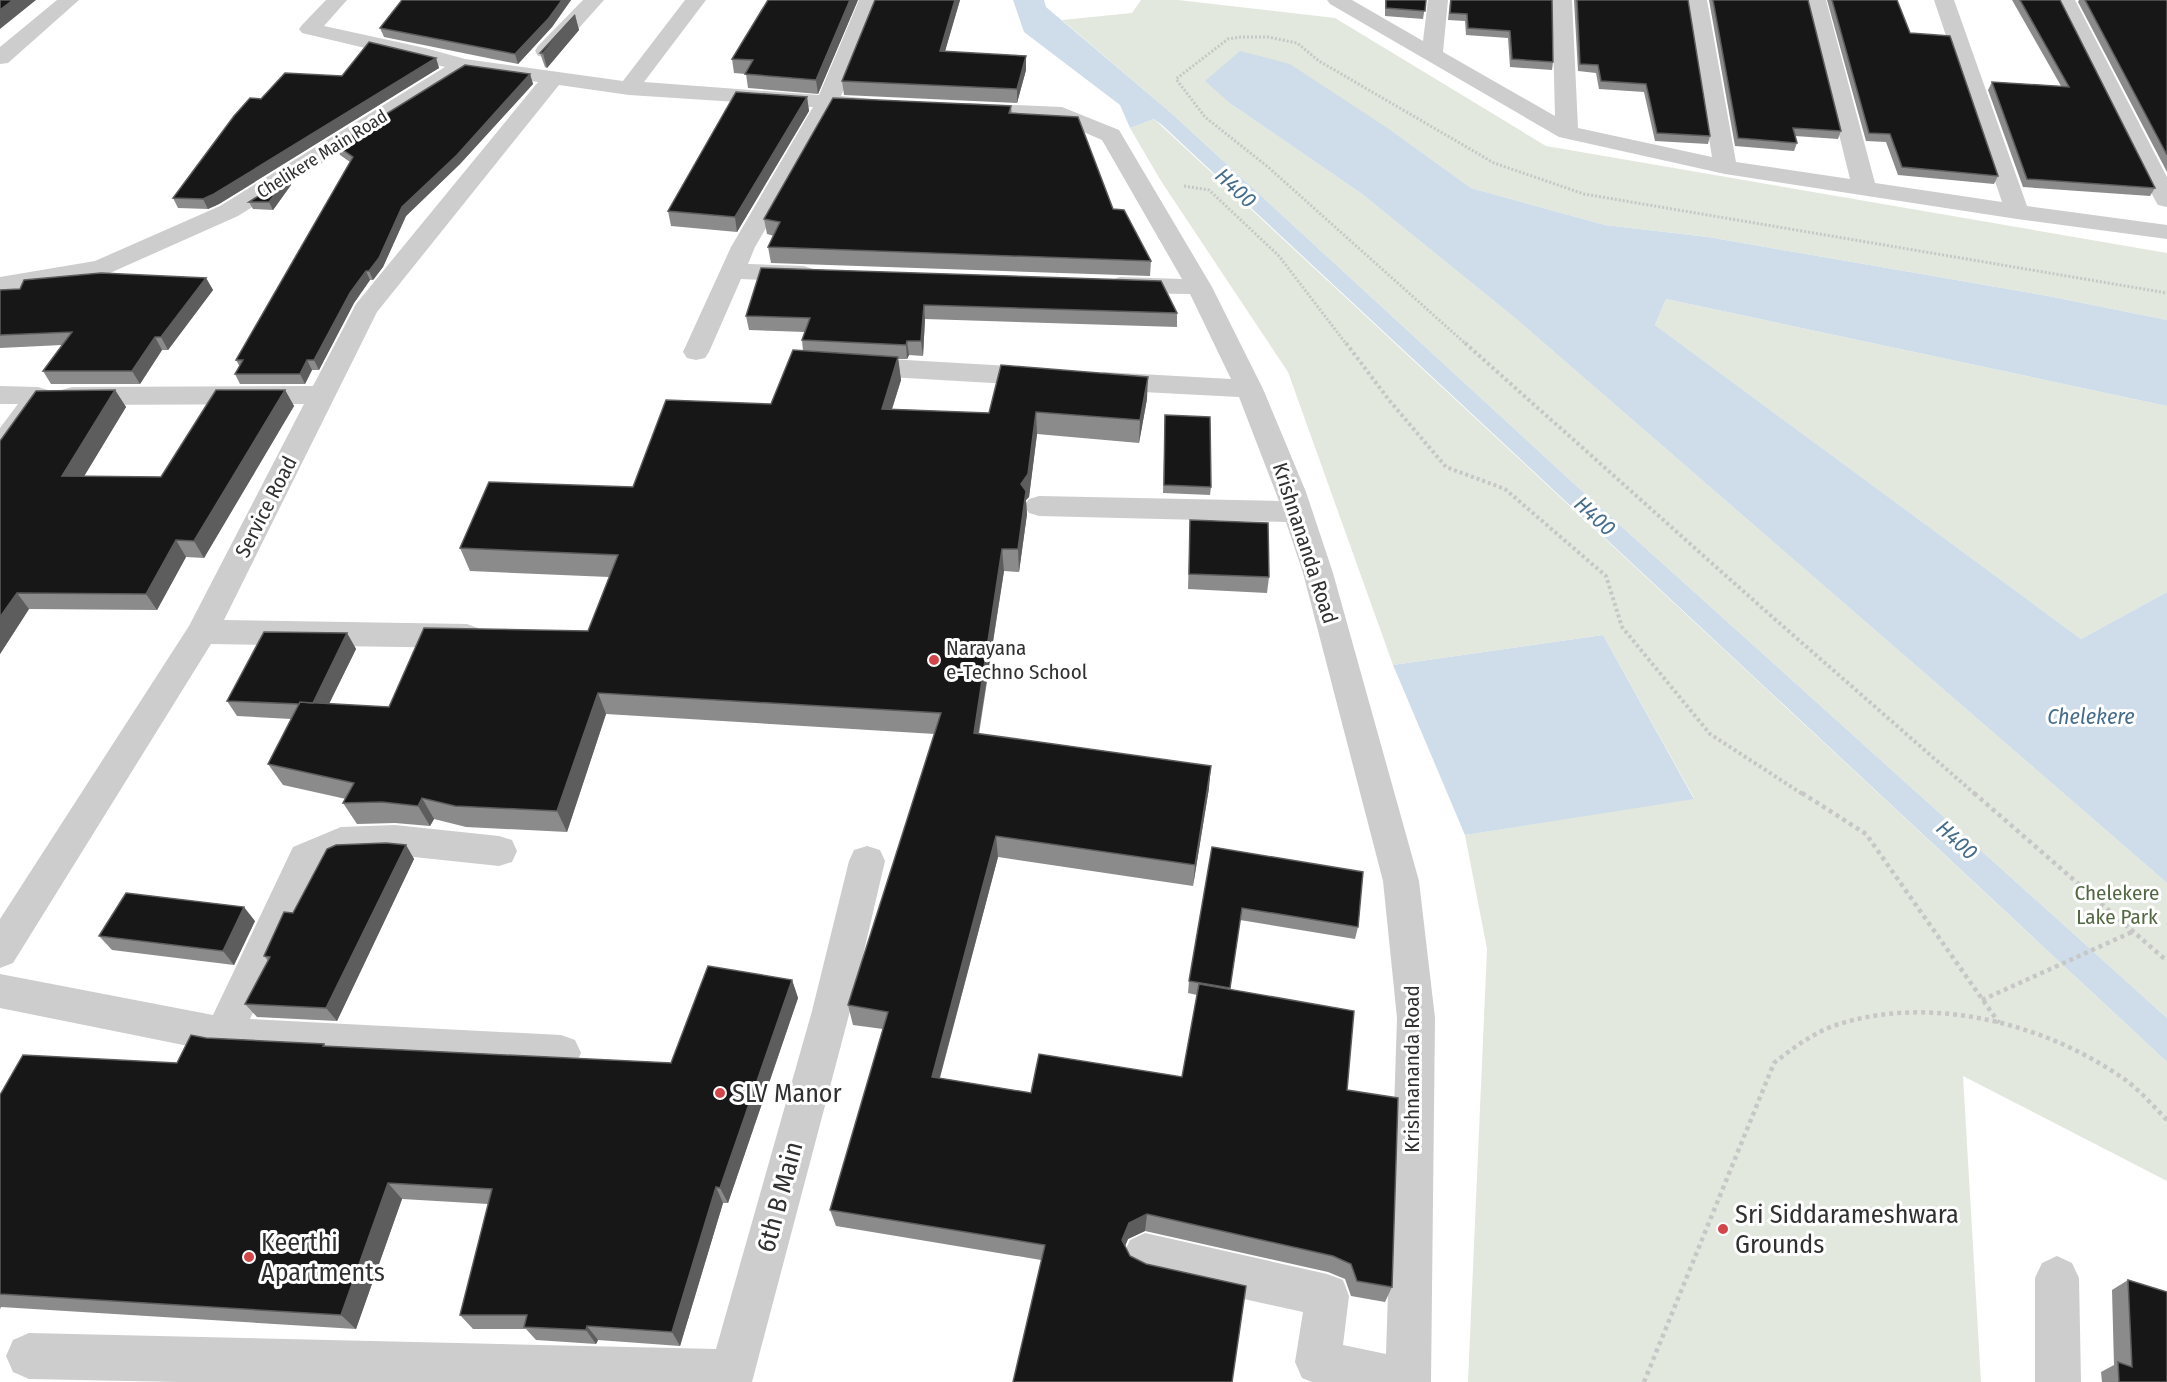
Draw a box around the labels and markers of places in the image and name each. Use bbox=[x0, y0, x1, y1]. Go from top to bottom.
place label: Narayana e-Techno School bbox=[946, 635, 1088, 685]
marker: Narayana e-Techno School bbox=[927, 653, 941, 667]
place label: SLV Manor bbox=[732, 1078, 842, 1109]
marker: SLV Manor bbox=[713, 1086, 727, 1100]
place label: Sri Siddarameshwara Grounds bbox=[1735, 1199, 1959, 1260]
marker: Sri Siddarameshwara Grounds bbox=[1716, 1222, 1730, 1236]
place label: Keerthi Apartments bbox=[261, 1227, 385, 1288]
marker: Keerthi Apartments bbox=[242, 1250, 256, 1264]

